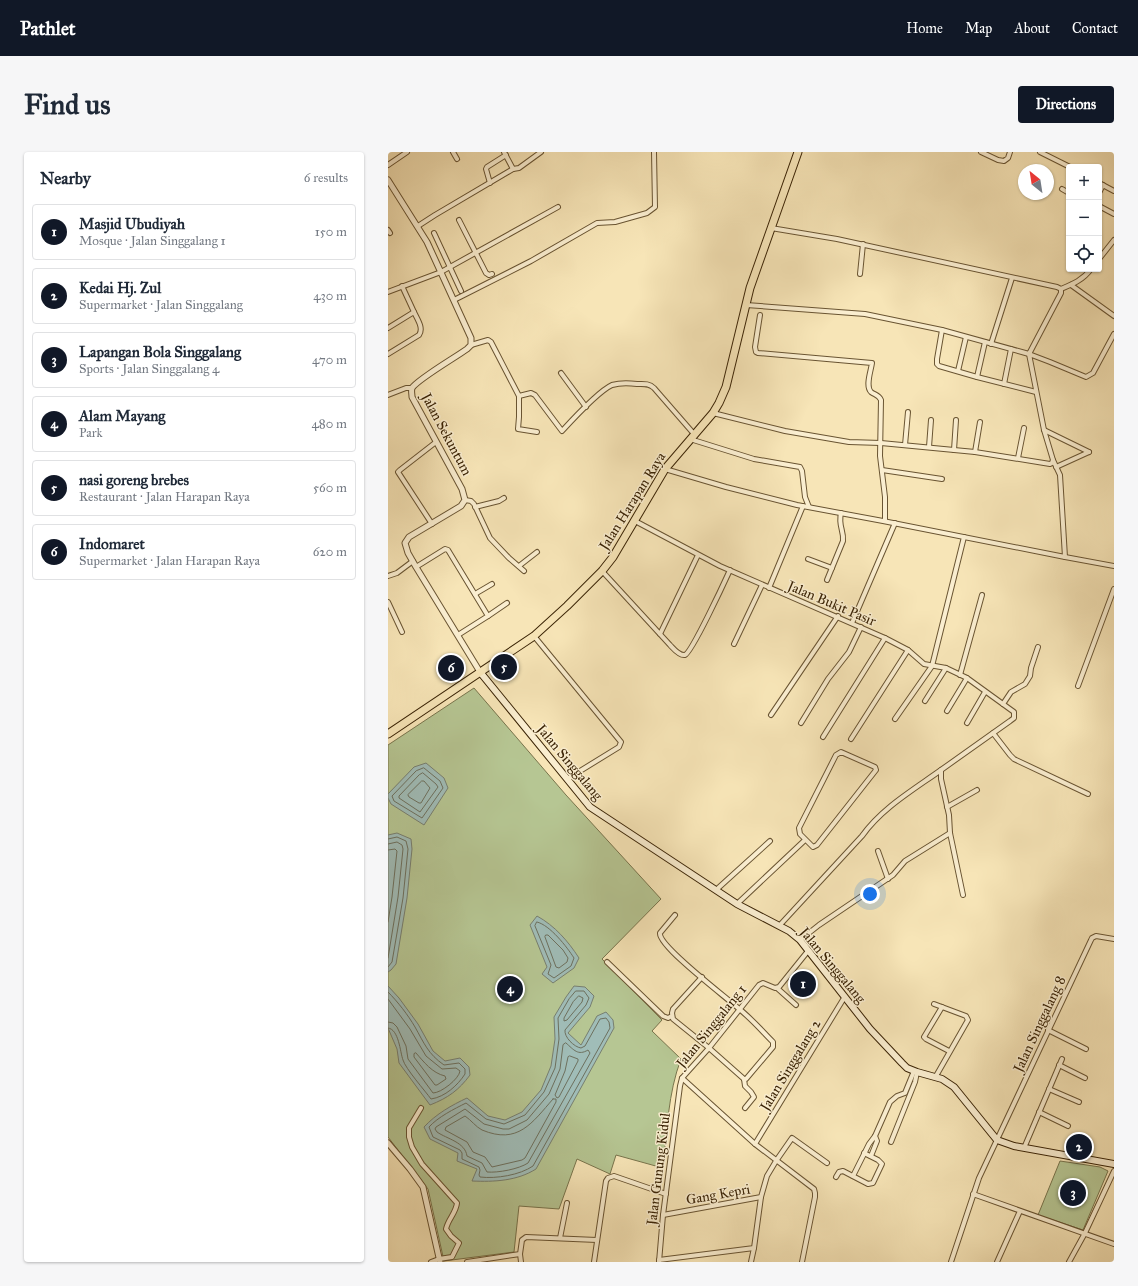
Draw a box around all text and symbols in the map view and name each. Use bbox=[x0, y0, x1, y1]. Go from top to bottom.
text: Pathlet bbox=[20, 17, 76, 40]
text: Home bbox=[906, 20, 943, 37]
text: Map bbox=[965, 20, 992, 37]
text: About bbox=[1014, 20, 1050, 37]
text: Contact bbox=[1072, 20, 1118, 37]
button: Directions bbox=[1018, 86, 1114, 123]
text: Find us bbox=[24, 87, 110, 122]
north arrow bbox=[1018, 164, 1054, 200]
map controls bbox=[1066, 164, 1102, 272]
button: + bbox=[1066, 164, 1102, 200]
text: Nearby bbox=[40, 168, 91, 189]
text: 6 results bbox=[304, 170, 348, 186]
button: − bbox=[1066, 200, 1102, 236]
text: Masjid Ubudiyah bbox=[79, 215, 185, 233]
text: 1 bbox=[51, 224, 57, 240]
text: 150 m bbox=[315, 224, 347, 240]
text: Mosque · Jalan Singgalang 1 bbox=[79, 233, 226, 249]
button: locate bbox=[1066, 236, 1102, 272]
text: Kedai Hj. Zul bbox=[79, 279, 161, 297]
text: 2 bbox=[51, 288, 57, 304]
text: 430 m bbox=[313, 288, 347, 304]
text: Supermarket · Jalan Singgalang bbox=[79, 297, 243, 313]
text: Lapangan Bola Singgalang bbox=[79, 343, 241, 361]
text: 3 bbox=[51, 352, 57, 368]
text: 470 m bbox=[312, 352, 347, 368]
text: Sports · Jalan Singgalang 4 bbox=[79, 361, 219, 377]
street label: Jalan Sekuntum bbox=[416, 388, 476, 479]
text: Alam Mayang bbox=[79, 407, 165, 425]
text: 4 bbox=[50, 416, 58, 432]
text: 480 m bbox=[312, 416, 347, 432]
text: Park bbox=[79, 425, 103, 441]
street label: Jalan Harapan Raya bbox=[594, 449, 670, 556]
text: nasi goreng brebes bbox=[79, 471, 189, 489]
text: 5 bbox=[51, 480, 57, 496]
text: 560 m bbox=[313, 480, 347, 496]
text: Restaurant · Jalan Harapan Raya bbox=[79, 489, 250, 505]
text: Indomaret bbox=[79, 535, 145, 553]
text: 6 bbox=[51, 544, 57, 560]
text: 620 m bbox=[313, 544, 347, 560]
text: Supermarket · Jalan Harapan Raya bbox=[79, 553, 260, 569]
street label: Jalan Bukit Pasir bbox=[783, 576, 879, 631]
pin: 5 bbox=[491, 652, 517, 682]
pin: 6 bbox=[438, 653, 464, 683]
street label: Jalan Singgalang bbox=[531, 719, 607, 805]
your location bbox=[860, 884, 880, 904]
street label: Jalan Singgalang bbox=[794, 922, 870, 1008]
pin: 1 bbox=[790, 969, 816, 999]
street label: Jalan Singgalang 8 bbox=[1009, 973, 1070, 1077]
pin: 4 bbox=[497, 974, 523, 1004]
street label: Jalan Singgalang 1 bbox=[671, 981, 751, 1074]
street label: Jalan Singgalang 2 bbox=[755, 1016, 825, 1116]
street label: Jalan Gunung Kidul bbox=[643, 1112, 675, 1228]
pin: 2 bbox=[1066, 1132, 1092, 1162]
pin: 3 bbox=[1060, 1178, 1086, 1208]
street label: Gang Kepri bbox=[685, 1180, 752, 1209]

